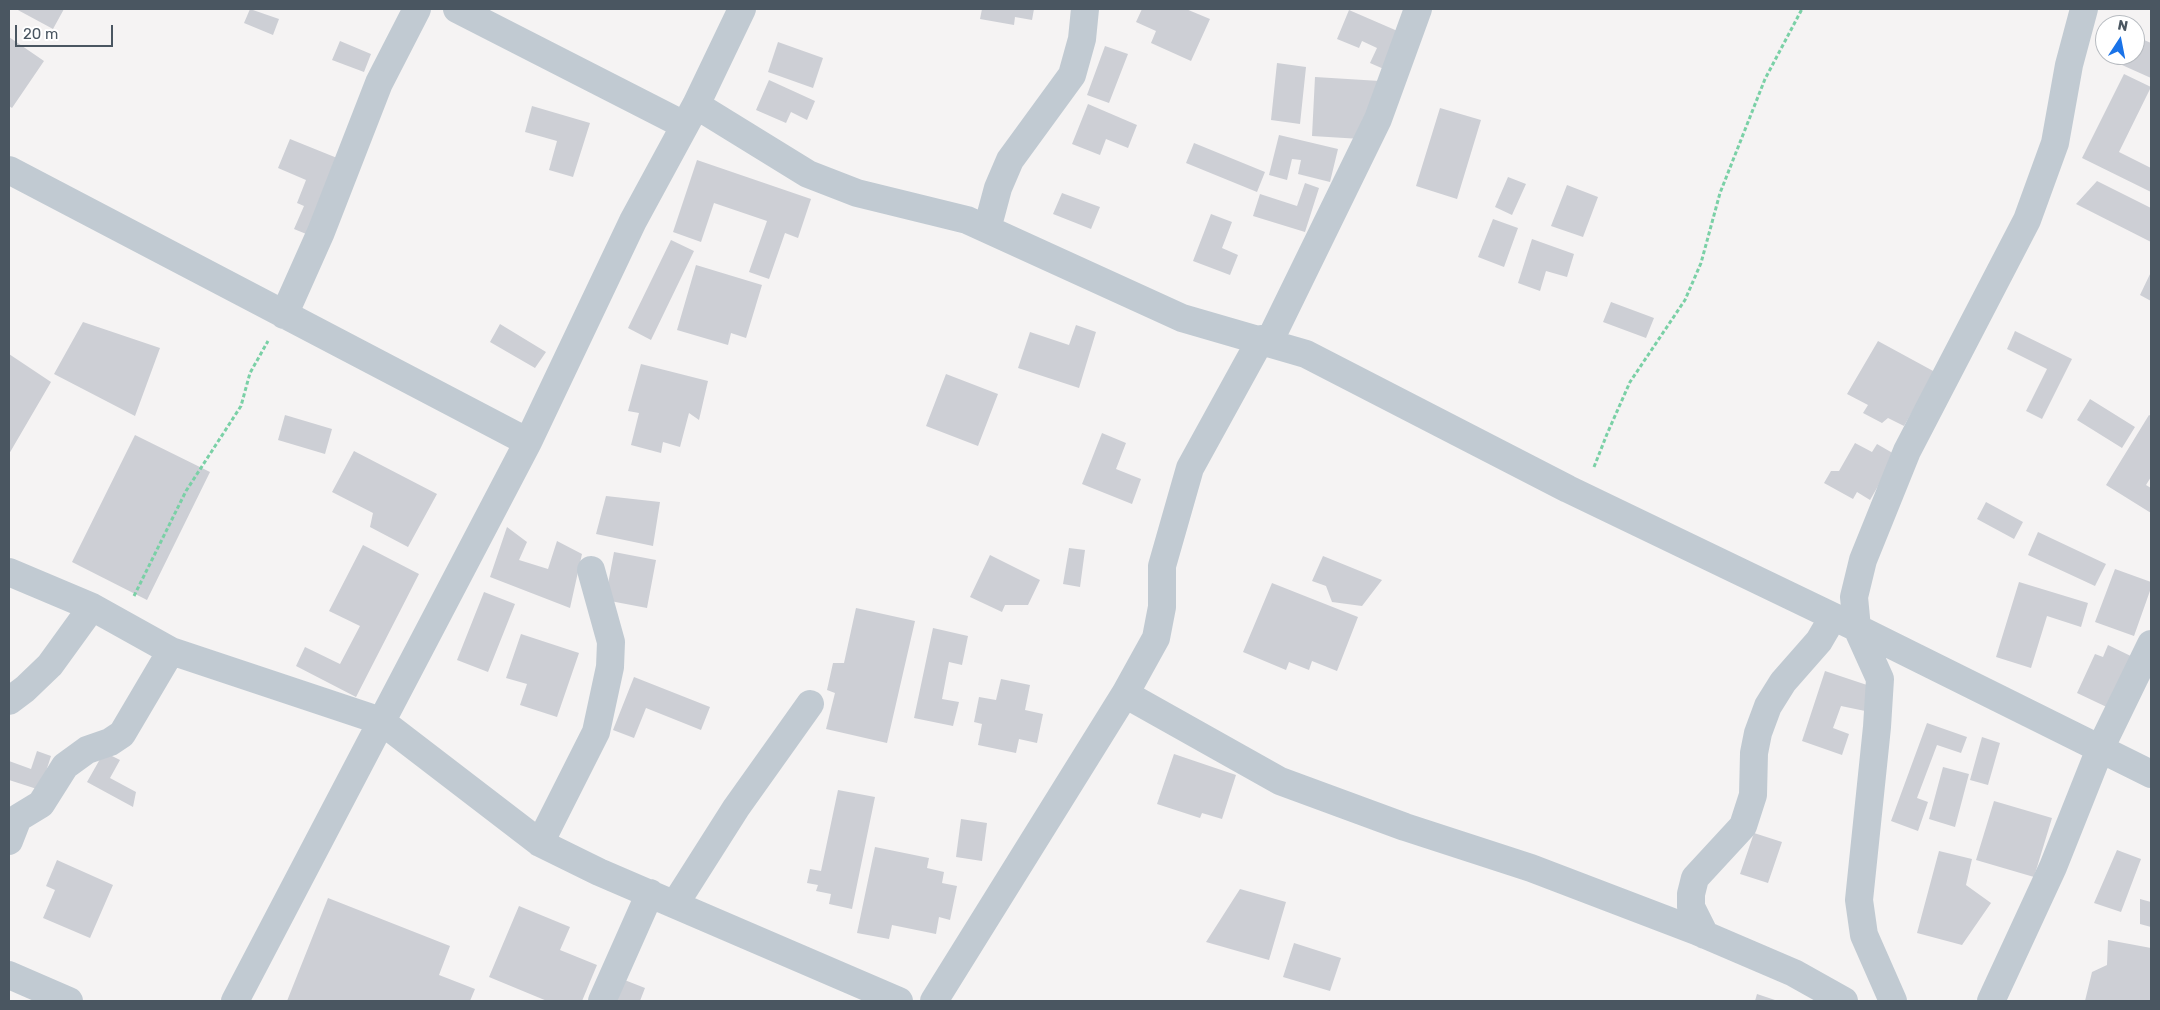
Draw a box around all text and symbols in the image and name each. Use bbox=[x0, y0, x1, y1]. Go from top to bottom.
scale bar bbox=[18, 15, 115, 47]
north arrow bbox=[2095, 15, 2145, 65]
text: N bbox=[2116, 16, 2129, 35]
text: 20 m bbox=[23, 25, 58, 43]

